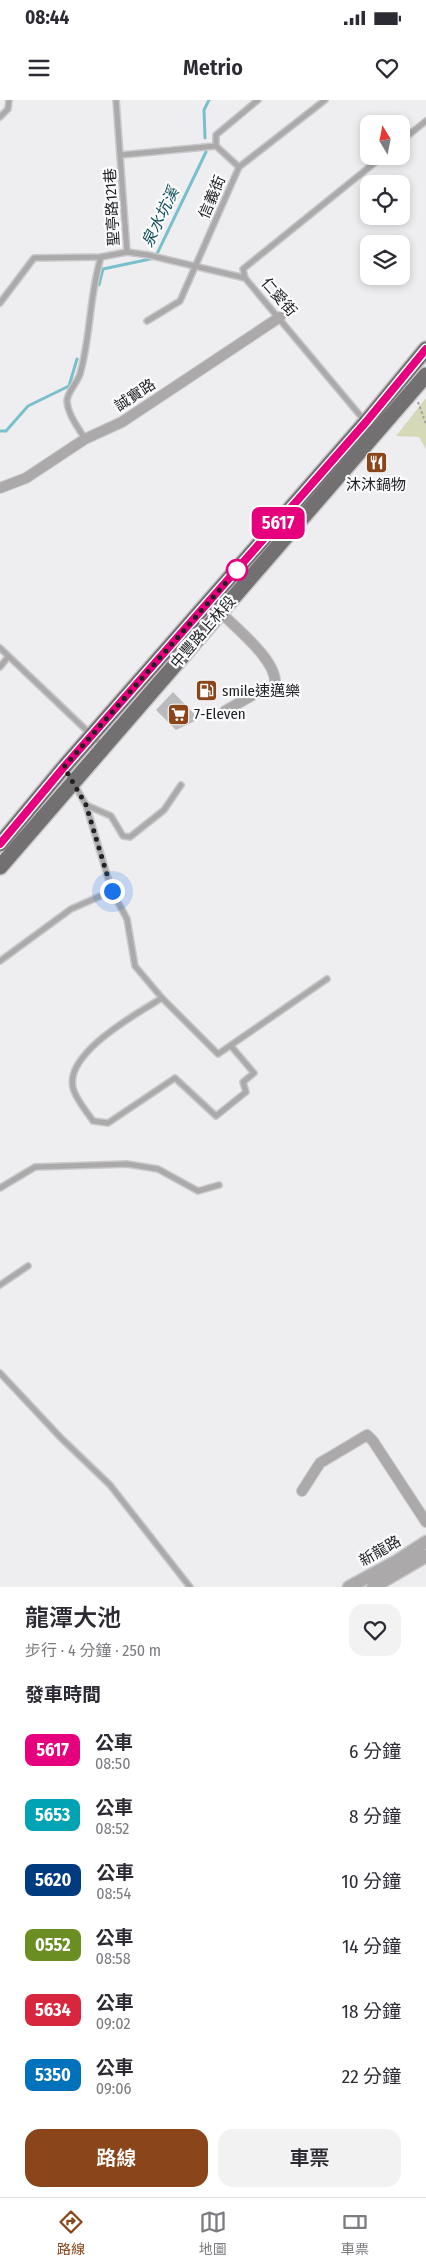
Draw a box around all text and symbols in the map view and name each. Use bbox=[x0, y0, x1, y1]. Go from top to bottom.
text: 08:44 bbox=[25, 6, 69, 29]
icon: menu bbox=[25, 54, 53, 82]
text: Metrio bbox=[183, 54, 243, 81]
icon: heart bbox=[373, 54, 401, 82]
north arrow bbox=[360, 115, 410, 165]
map controls bbox=[360, 115, 410, 285]
street label: 聖亭路121巷 bbox=[101, 168, 123, 246]
street label: 信義街 bbox=[195, 173, 229, 221]
button: locate bbox=[360, 175, 410, 225]
water label: 泉水坑溪 bbox=[137, 182, 183, 250]
button: layers bbox=[360, 235, 410, 285]
street label: 仁愛街 bbox=[257, 274, 301, 320]
street label: 誠實路 bbox=[111, 375, 159, 415]
restaurant icon: 沐沐鍋物 bbox=[364, 450, 388, 474]
place label: 沐沐鍋物 bbox=[346, 476, 406, 494]
line badge: 5617 bbox=[243, 507, 313, 539]
text: 5617 bbox=[262, 512, 294, 534]
unlabelled marker bbox=[226, 559, 248, 581]
street label: 中豐路上林段 bbox=[167, 592, 239, 672]
fuel station icon: smile速邁樂 bbox=[194, 679, 218, 703]
place label: smile速邁樂 bbox=[222, 682, 300, 700]
supermarket icon: 7-Eleven bbox=[166, 702, 190, 726]
place label: 7-Eleven bbox=[194, 705, 246, 723]
your location bbox=[100, 879, 125, 904]
street label: 新龍路 bbox=[356, 1532, 404, 1570]
text: 龍潭大池 bbox=[25, 1604, 121, 1632]
button: heart bbox=[349, 1604, 401, 1656]
text: 步行 · 4 分鐘 · 250 m bbox=[25, 1641, 161, 1660]
text: 發車時間 bbox=[25, 1683, 101, 1706]
text: 公車 bbox=[95, 1731, 133, 1754]
text: 5617 bbox=[36, 1739, 69, 1761]
text: 6 分鐘 bbox=[349, 1740, 401, 1763]
text: 08:50 bbox=[95, 1754, 130, 1773]
text: 公車 bbox=[95, 1796, 133, 1819]
text: 5653 bbox=[35, 1804, 70, 1826]
text: 8 分鐘 bbox=[349, 1805, 401, 1828]
text: 08:52 bbox=[95, 1819, 129, 1838]
text: 公車 bbox=[96, 1861, 134, 1884]
text: 5620 bbox=[35, 1869, 71, 1891]
text: 10 分鐘 bbox=[341, 1870, 401, 1893]
text: 08:54 bbox=[96, 1884, 131, 1903]
text: 公車 bbox=[96, 1926, 134, 1949]
text: 0552 bbox=[35, 1934, 71, 1956]
text: 14 分鐘 bbox=[342, 1935, 401, 1958]
text: 08:58 bbox=[96, 1949, 131, 1968]
text: 公車 bbox=[96, 1991, 134, 2014]
text: 5634 bbox=[35, 1999, 71, 2021]
text: 18 分鐘 bbox=[342, 2000, 401, 2023]
text: 09:02 bbox=[96, 2014, 130, 2033]
text: 公車 bbox=[96, 2056, 134, 2079]
text: 5350 bbox=[35, 2064, 71, 2086]
text: 22 分鐘 bbox=[342, 2065, 401, 2088]
text: 09:06 bbox=[96, 2079, 132, 2098]
button: 路線 bbox=[25, 2129, 208, 2187]
button: 車票 bbox=[218, 2129, 401, 2187]
tab: 路線 bbox=[57, 2208, 85, 2258]
tab: 地圖 bbox=[199, 2208, 227, 2258]
tab: 車票 bbox=[341, 2208, 369, 2258]

